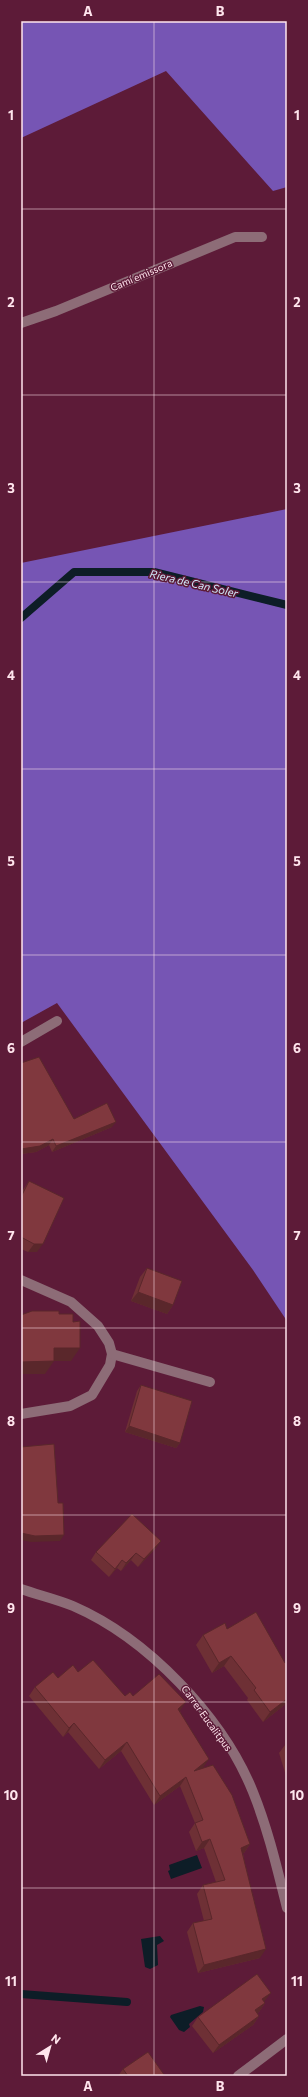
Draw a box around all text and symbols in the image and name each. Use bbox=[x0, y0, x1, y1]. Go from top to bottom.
text: A bbox=[83, 3, 93, 19]
text: B bbox=[216, 3, 225, 19]
text: 1 bbox=[8, 107, 14, 123]
text: 1 bbox=[294, 107, 300, 123]
street label: Camí emissora bbox=[108, 257, 174, 293]
text: 2 bbox=[7, 294, 15, 310]
text: 2 bbox=[293, 294, 301, 310]
text: 3 bbox=[7, 480, 15, 496]
text: 3 bbox=[293, 480, 301, 496]
water label: Riera de Can Soler bbox=[149, 567, 240, 600]
text: 4 bbox=[7, 667, 15, 683]
text: 4 bbox=[293, 667, 301, 683]
text: 5 bbox=[7, 853, 15, 869]
text: 5 bbox=[293, 853, 301, 869]
text: 6 bbox=[7, 1040, 15, 1056]
text: 6 bbox=[293, 1040, 301, 1056]
text: 7 bbox=[7, 1227, 15, 1243]
text: 7 bbox=[293, 1227, 301, 1243]
text: 8 bbox=[7, 1413, 15, 1429]
text: 8 bbox=[293, 1413, 301, 1429]
text: 9 bbox=[7, 1600, 15, 1616]
text: 9 bbox=[293, 1600, 301, 1616]
street label: Carrer Eucalitpus bbox=[179, 1683, 235, 1753]
text: 10 bbox=[4, 1787, 19, 1803]
text: 10 bbox=[290, 1787, 305, 1803]
text: 11 bbox=[5, 1973, 17, 1989]
text: 11 bbox=[291, 1973, 303, 1989]
north arrow bbox=[30, 2027, 70, 2067]
text: N bbox=[49, 2031, 64, 2046]
text: A bbox=[83, 2078, 93, 2094]
text: B bbox=[216, 2078, 225, 2094]

